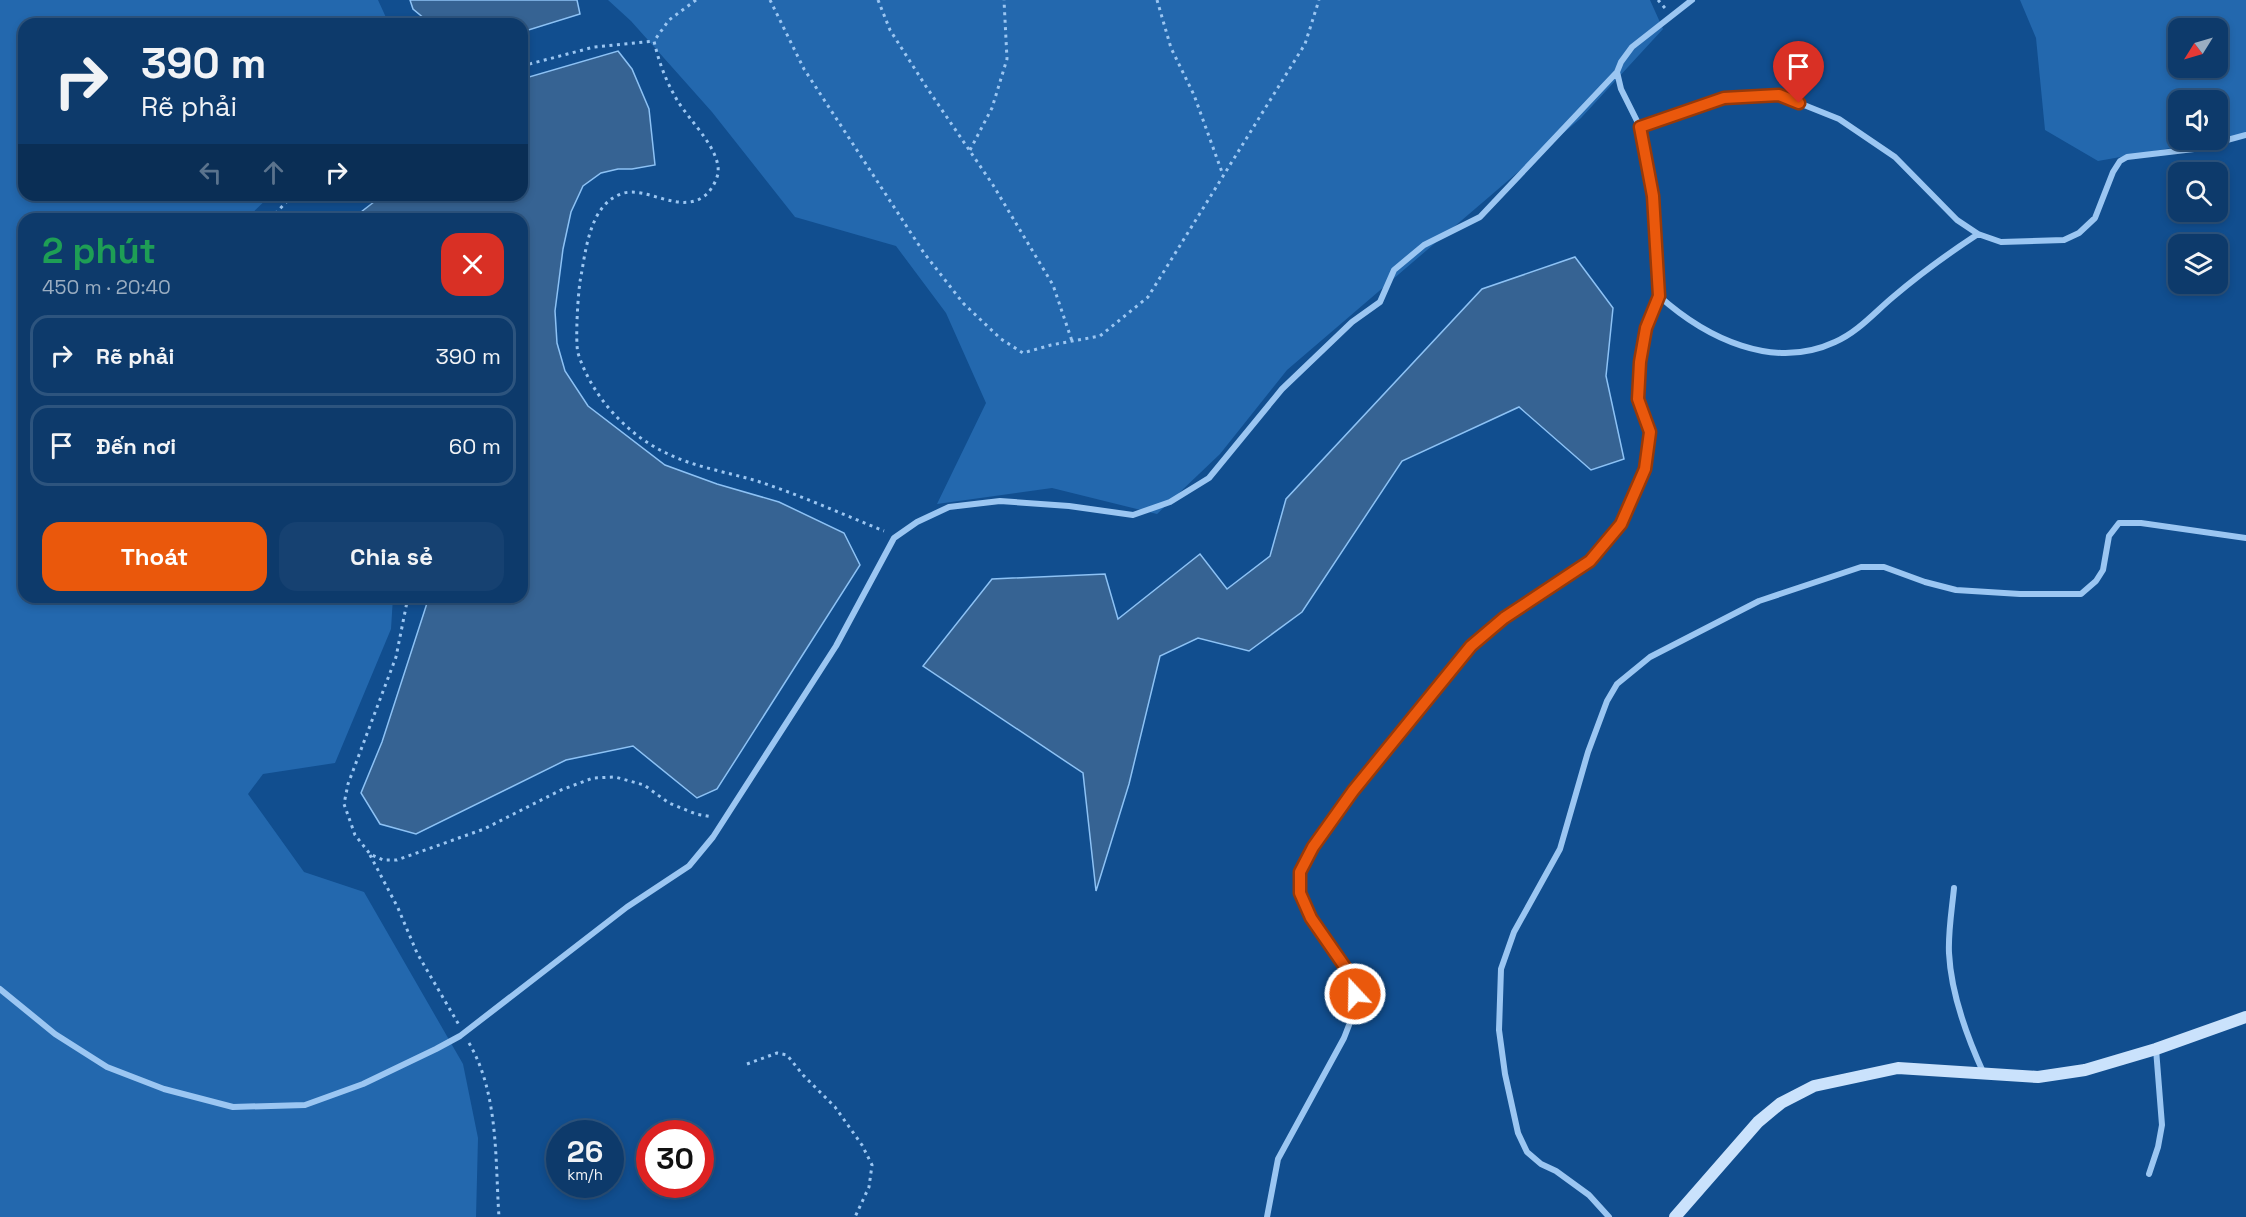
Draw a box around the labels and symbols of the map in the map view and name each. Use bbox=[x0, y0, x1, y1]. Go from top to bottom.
north arrow bbox=[2168, 18, 2228, 78]
pin bbox=[1773, 41, 1824, 103]
position arrow bbox=[1323, 962, 1387, 1026]
speed limit sign: 30 bbox=[636, 1120, 714, 1198]

